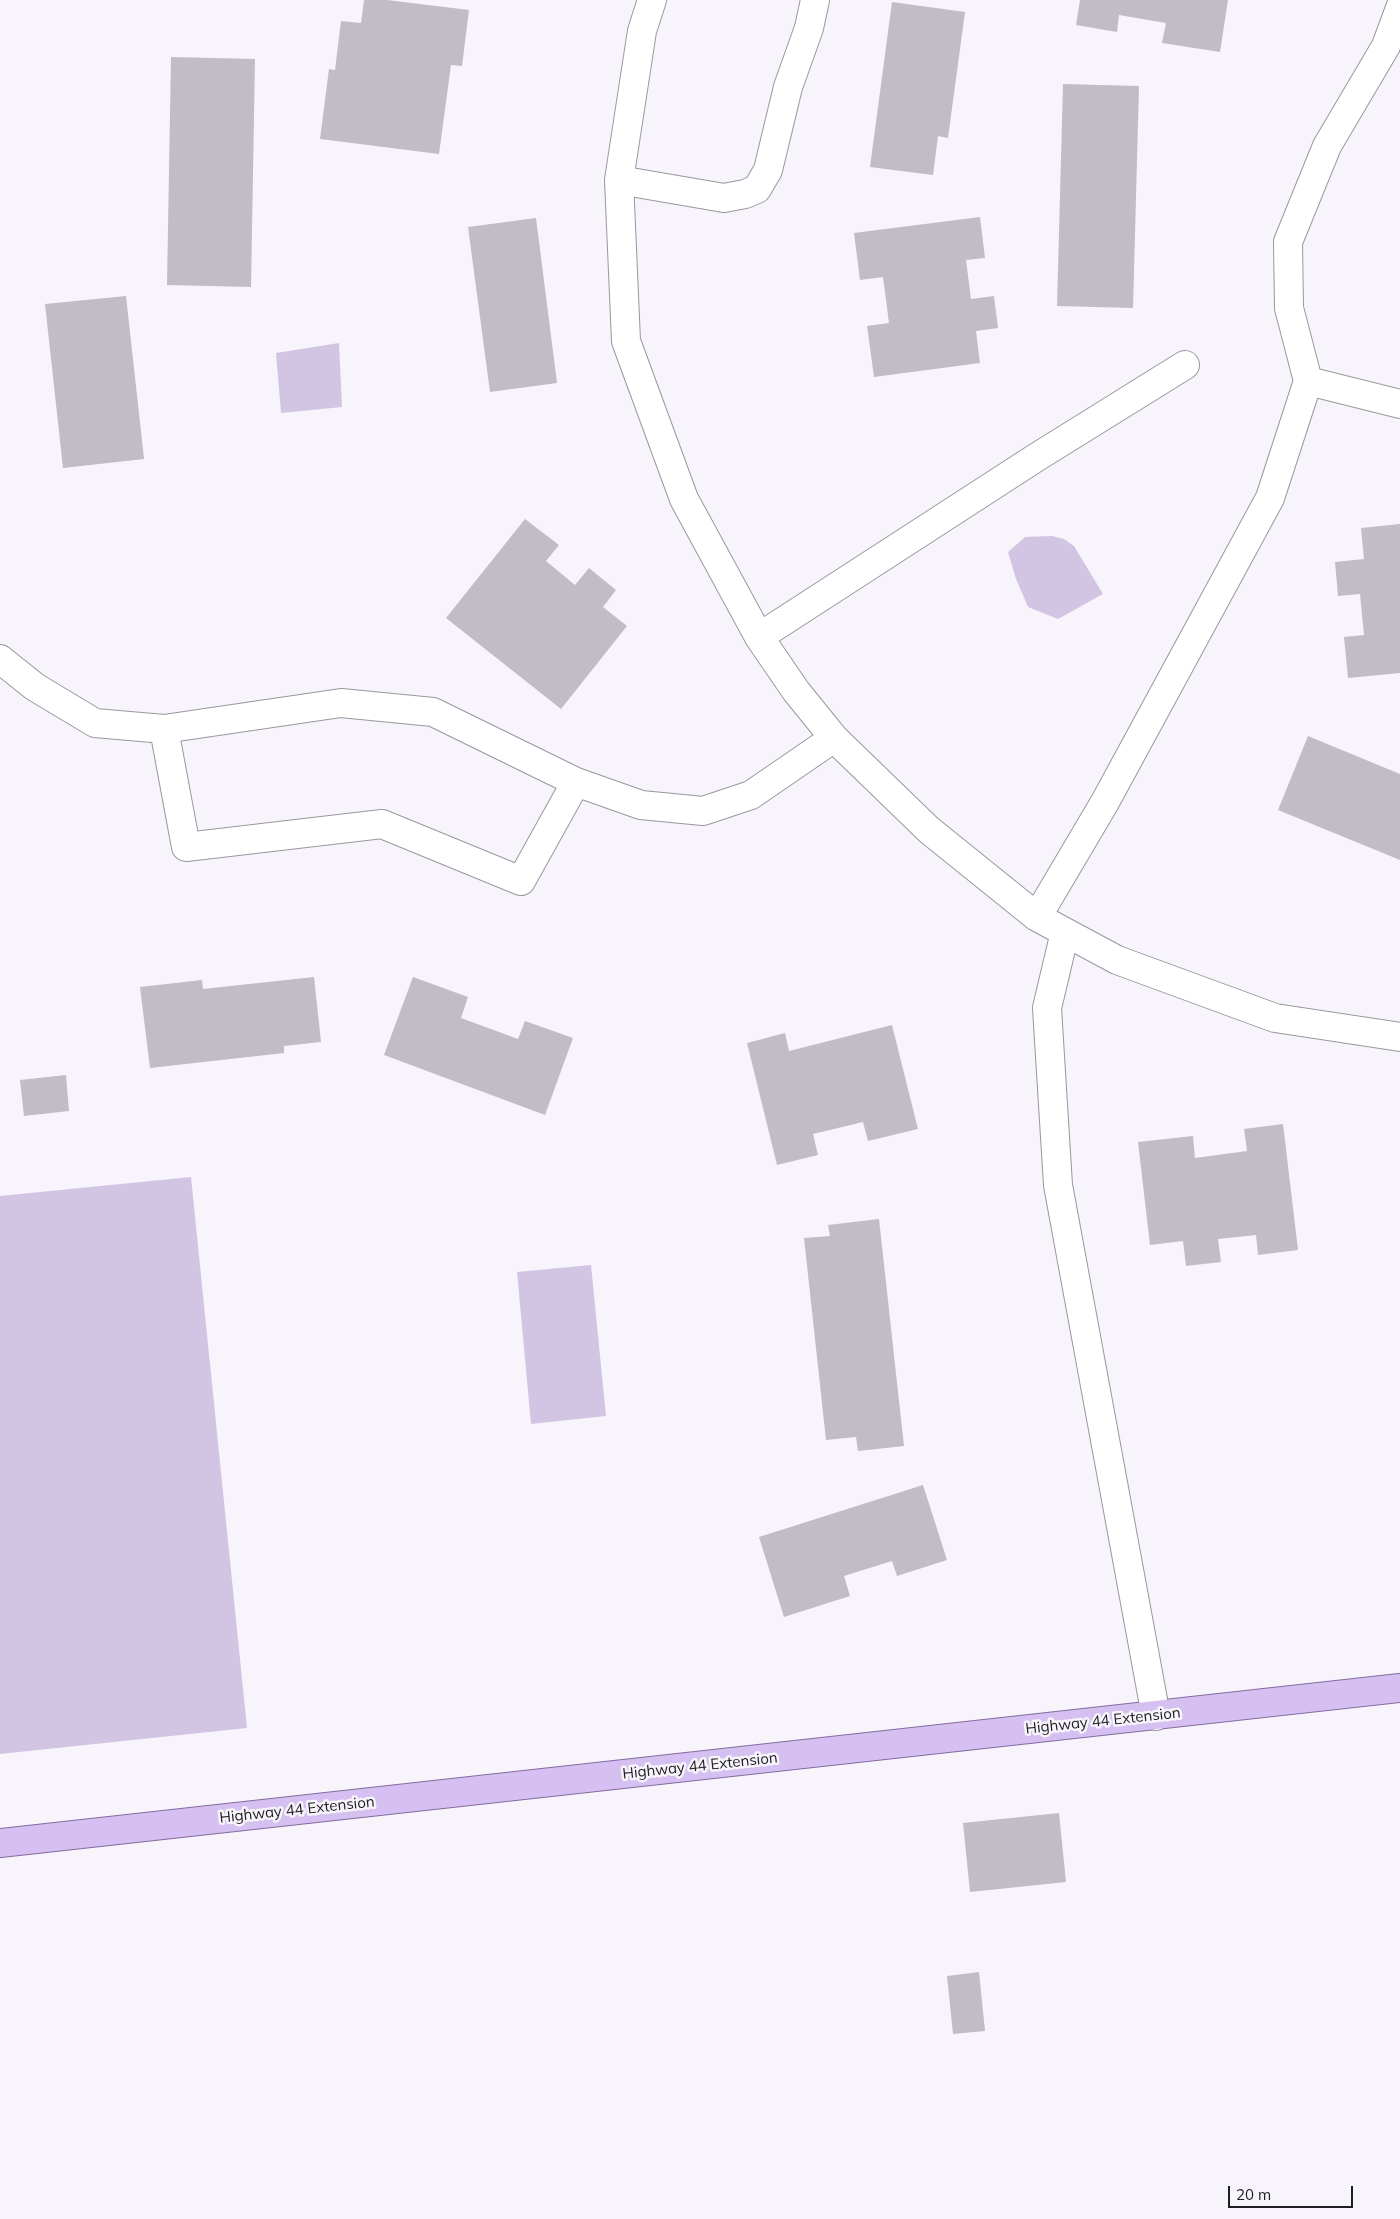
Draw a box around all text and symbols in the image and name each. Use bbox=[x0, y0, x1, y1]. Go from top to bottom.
street label: Highway 44 Extension bbox=[1025, 1704, 1181, 1738]
street label: Highway 44 Extension bbox=[622, 1749, 778, 1783]
street label: Highway 44 Extension bbox=[219, 1793, 375, 1827]
scale bar bbox=[1230, 2176, 1355, 2208]
text: 20 m bbox=[1236, 2185, 1271, 2204]

